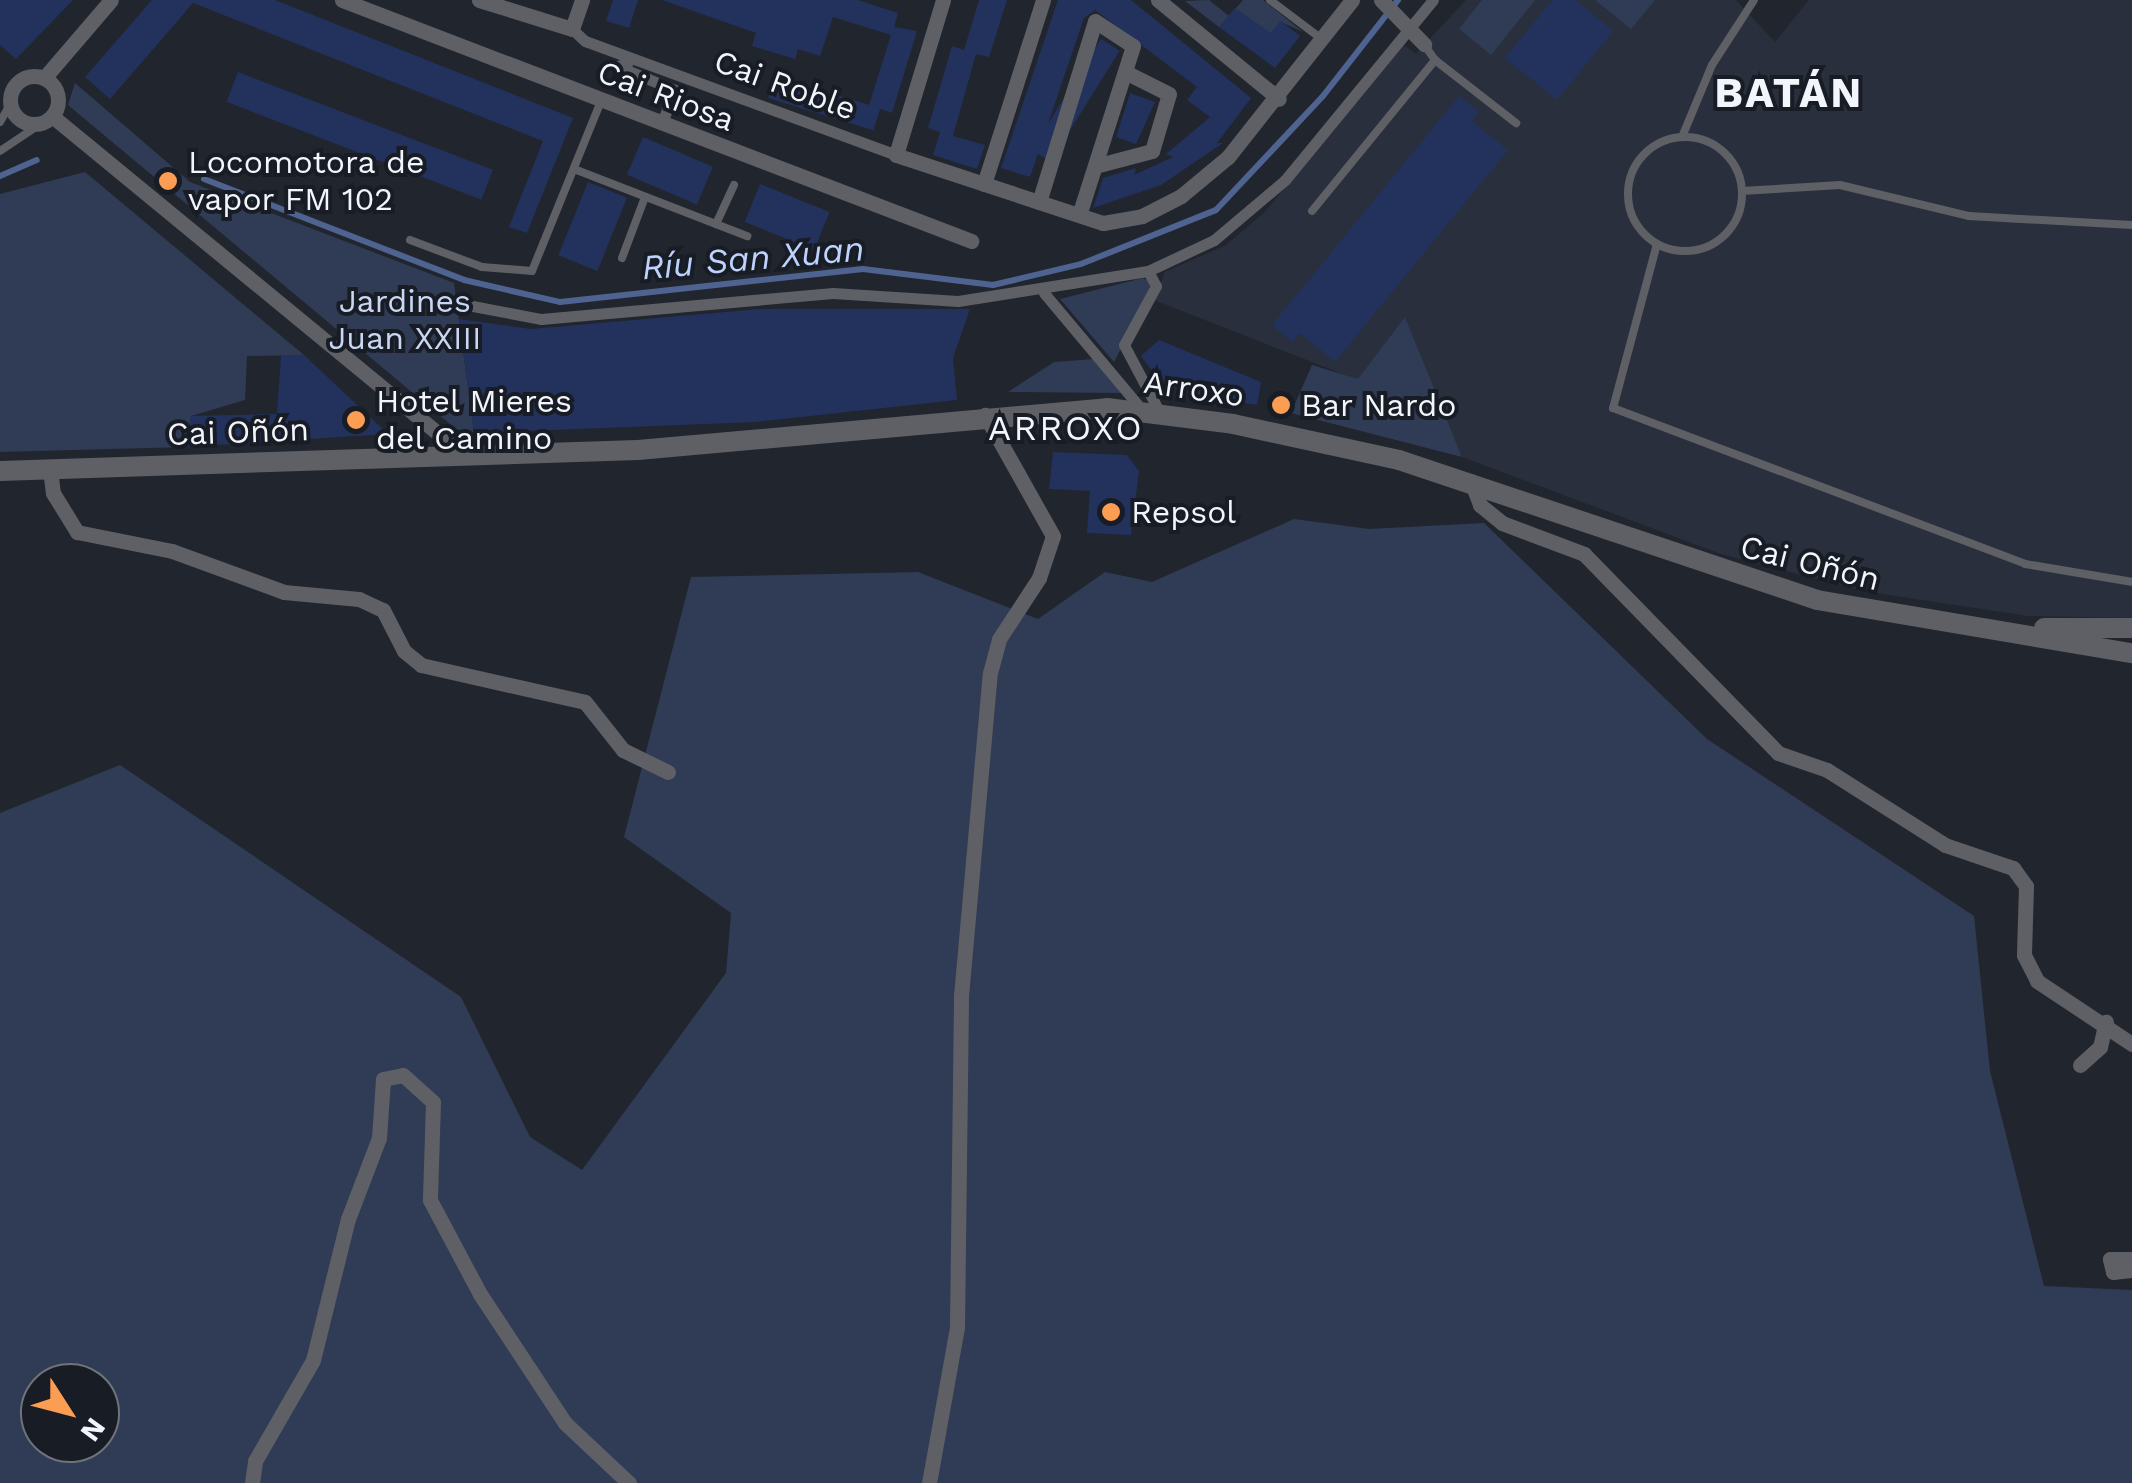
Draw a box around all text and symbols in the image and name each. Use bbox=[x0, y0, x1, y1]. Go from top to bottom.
street label: Cai Roble bbox=[709, 42, 861, 128]
street label: Cai Riosa bbox=[592, 52, 740, 140]
district label: BATÁN bbox=[1714, 68, 1864, 118]
place label: Locomotora de vapor FM 102 bbox=[188, 144, 425, 219]
marker: Locomotora de vapor FM 102 bbox=[157, 170, 179, 192]
water label: Ríu San Xuan bbox=[640, 227, 866, 289]
park label: Jardines Juan XXIII bbox=[328, 283, 482, 358]
street label: Arroxo bbox=[1141, 363, 1247, 415]
place label: Hotel Mieres del Camino bbox=[376, 383, 573, 458]
place label: Bar Nardo bbox=[1301, 386, 1457, 424]
marker: Bar Nardo bbox=[1270, 394, 1292, 416]
district label: ARROXO bbox=[988, 407, 1144, 449]
marker: Hotel Mieres del Camino bbox=[345, 409, 367, 431]
street label: Cai Oñón bbox=[166, 410, 310, 454]
place label: Repsol bbox=[1131, 493, 1236, 531]
marker: Repsol bbox=[1100, 501, 1122, 523]
street label: Cai Oñón bbox=[1736, 527, 1884, 599]
north arrow bbox=[20, 1363, 120, 1463]
text: N bbox=[74, 1412, 113, 1448]

